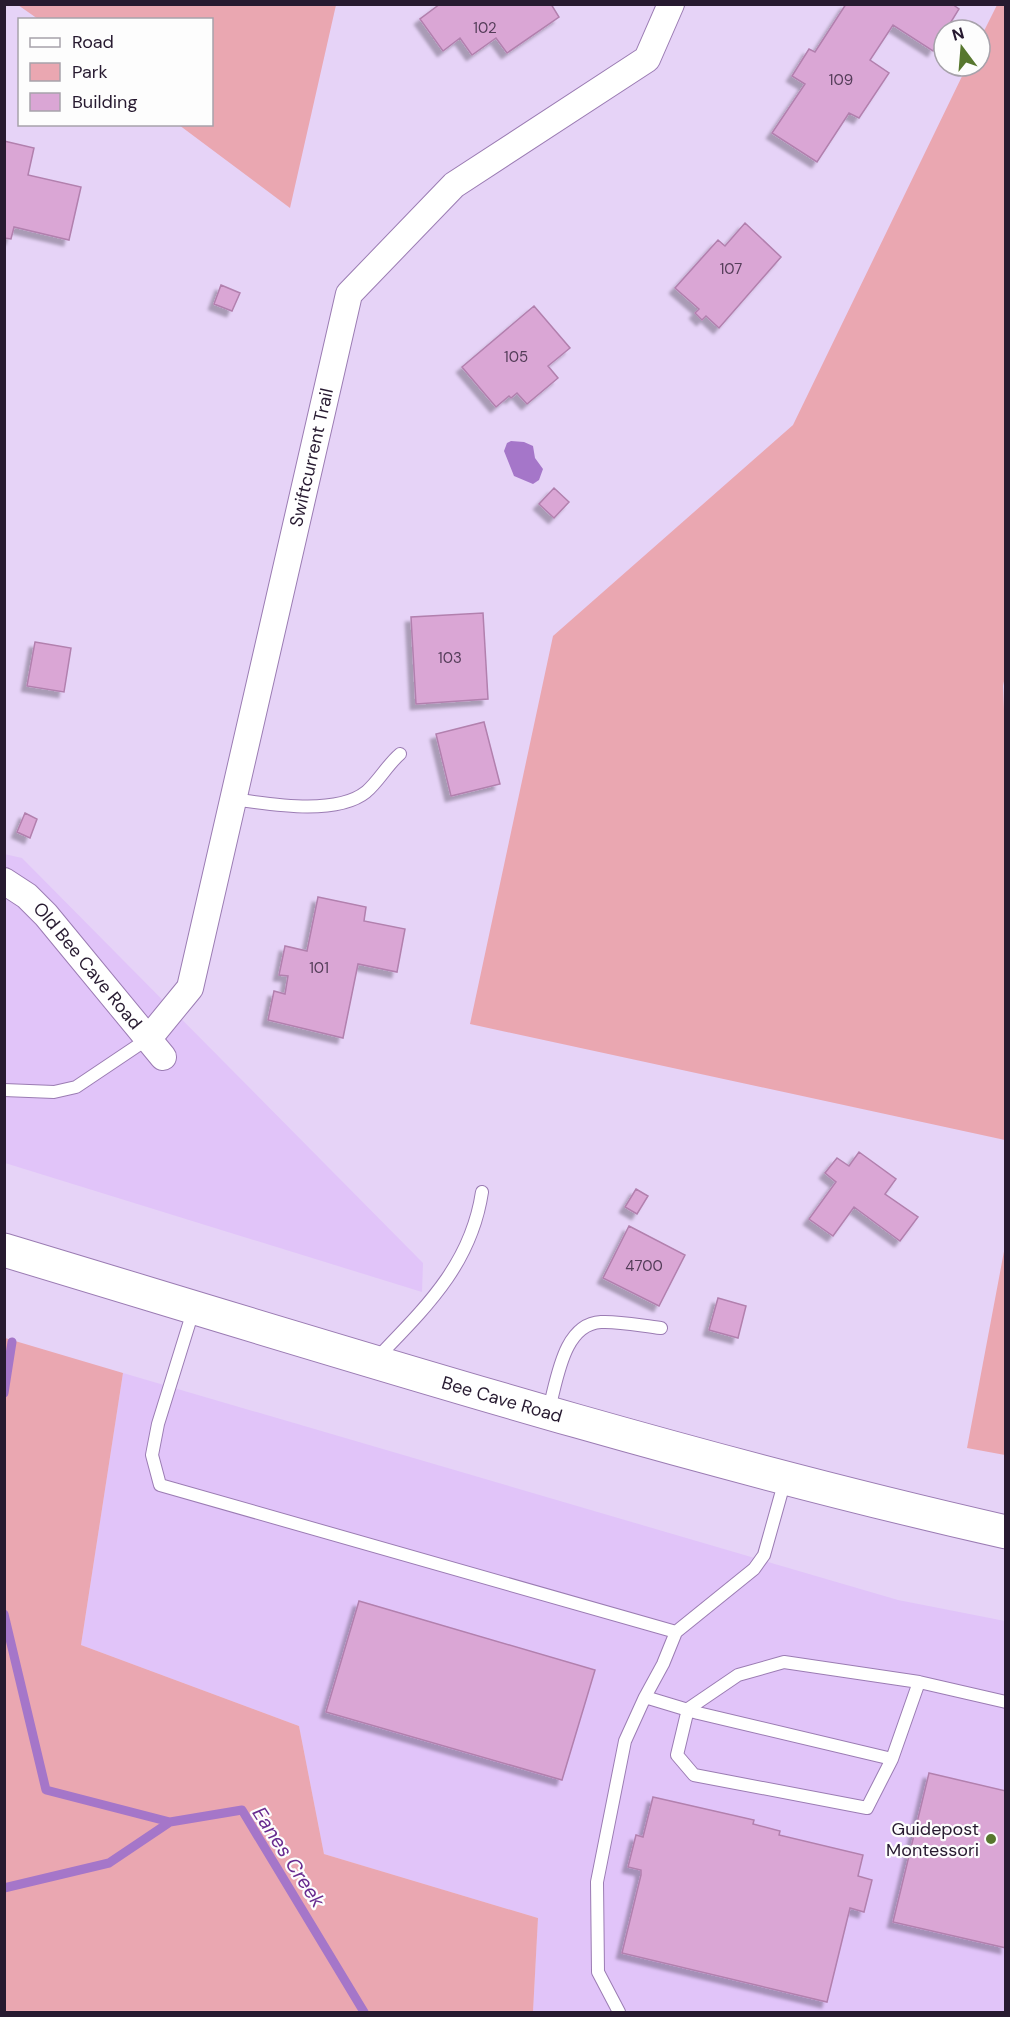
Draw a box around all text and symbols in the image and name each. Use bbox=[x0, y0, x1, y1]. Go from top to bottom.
legend bbox=[18, 18, 213, 126]
house number: 102 bbox=[473, 18, 497, 38]
north arrow bbox=[932, 18, 992, 78]
text: N bbox=[949, 22, 967, 46]
text: Road bbox=[72, 30, 114, 54]
text: Park bbox=[72, 60, 108, 84]
house number: 109 bbox=[829, 70, 853, 90]
text: Building bbox=[72, 90, 137, 114]
house number: 107 bbox=[720, 259, 742, 279]
house number: 105 bbox=[504, 347, 528, 367]
street label: Swiftcurrent Trail bbox=[284, 386, 339, 529]
house number: 103 bbox=[438, 648, 462, 668]
street label: Old Bee Cave Road bbox=[28, 897, 147, 1034]
house number: 101 bbox=[309, 958, 329, 978]
house number: 4700 bbox=[625, 1256, 663, 1276]
street label: Bee Cave Road bbox=[439, 1371, 565, 1428]
water label: Eanes Creek bbox=[247, 1802, 332, 1913]
place label: Guidepost Montessori bbox=[886, 1817, 979, 1862]
marker: Guidepost Montessori bbox=[984, 1832, 998, 1846]

